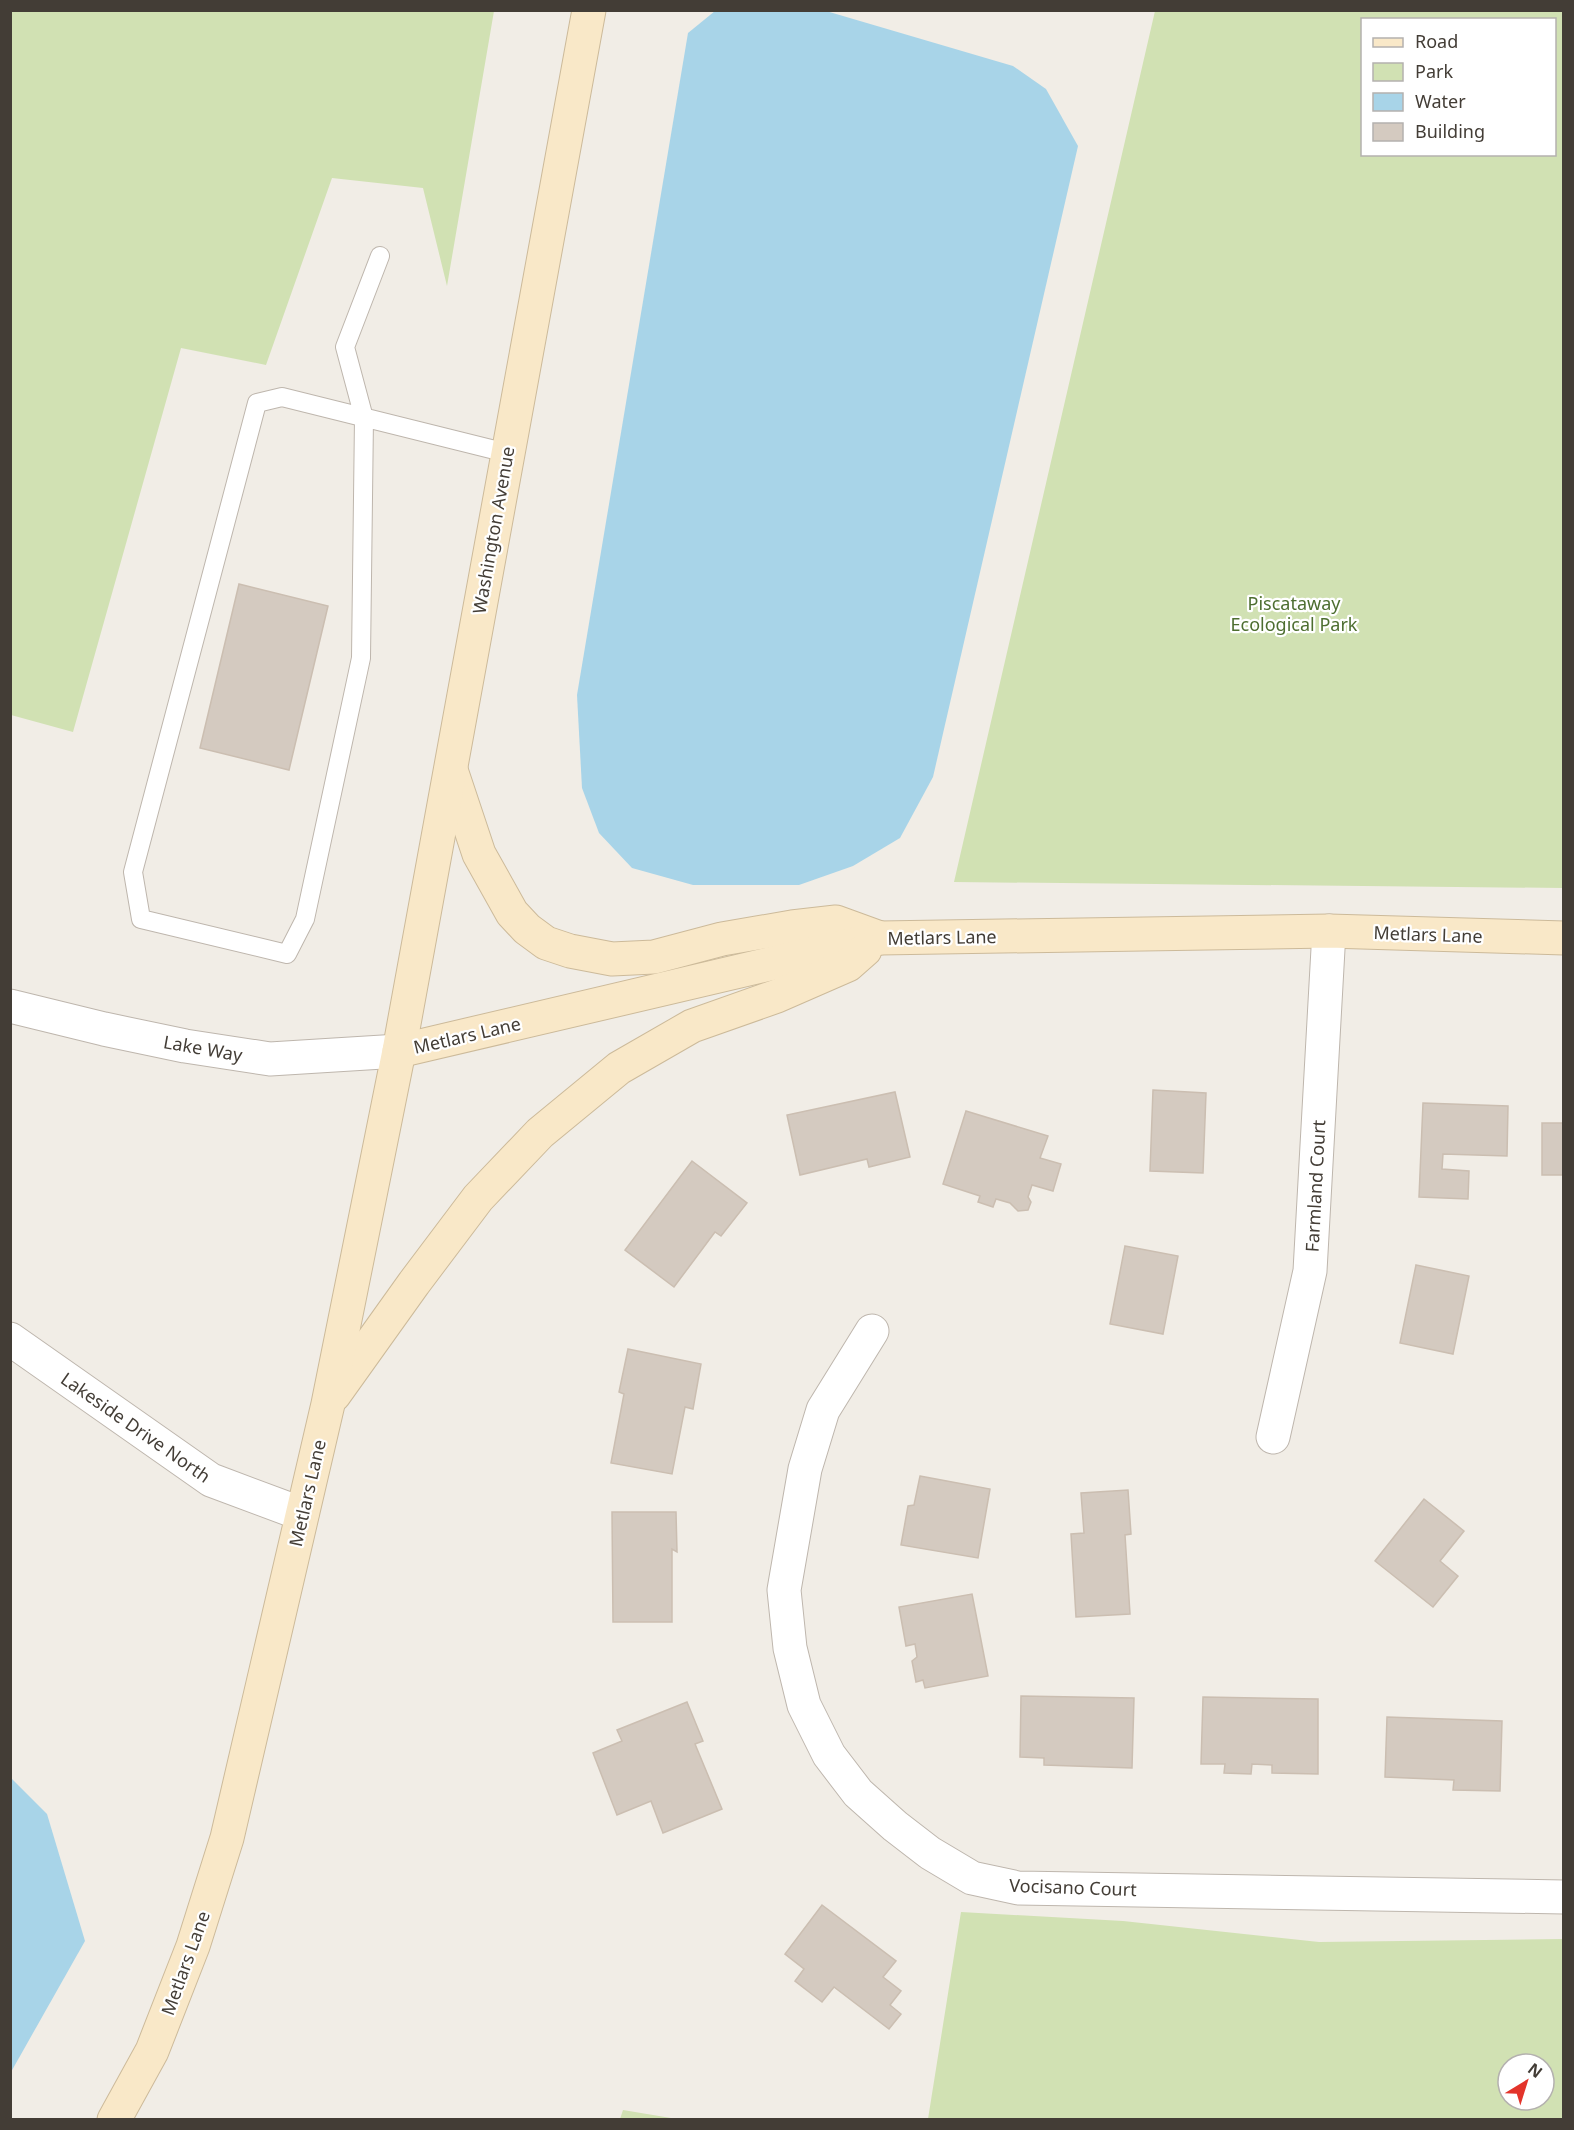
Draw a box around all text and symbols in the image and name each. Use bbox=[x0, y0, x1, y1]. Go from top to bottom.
legend bbox=[1361, 18, 1556, 156]
text: Road bbox=[1415, 29, 1458, 53]
text: Park bbox=[1415, 59, 1453, 83]
text: Water bbox=[1415, 89, 1466, 113]
text: Building bbox=[1415, 119, 1485, 143]
street label: Washington Avenue bbox=[466, 444, 520, 616]
park label: Piscataway Ecological Park bbox=[1231, 591, 1358, 636]
street label: Metlars Lane bbox=[1373, 920, 1483, 948]
street label: Metlars Lane bbox=[887, 924, 997, 950]
street label: Metlars Lane bbox=[411, 1011, 523, 1059]
street label: Lake Way bbox=[162, 1029, 245, 1067]
street label: Farmland Court bbox=[1300, 1119, 1330, 1253]
street label: Lakeside Drive North bbox=[57, 1366, 215, 1488]
street label: Metlars Lane bbox=[283, 1437, 331, 1549]
street label: Vocisano Court bbox=[1009, 1873, 1138, 1901]
street label: Metlars Lane bbox=[155, 1908, 215, 2018]
north arrow bbox=[1496, 2052, 1556, 2112]
text: N bbox=[1523, 2058, 1547, 2083]

